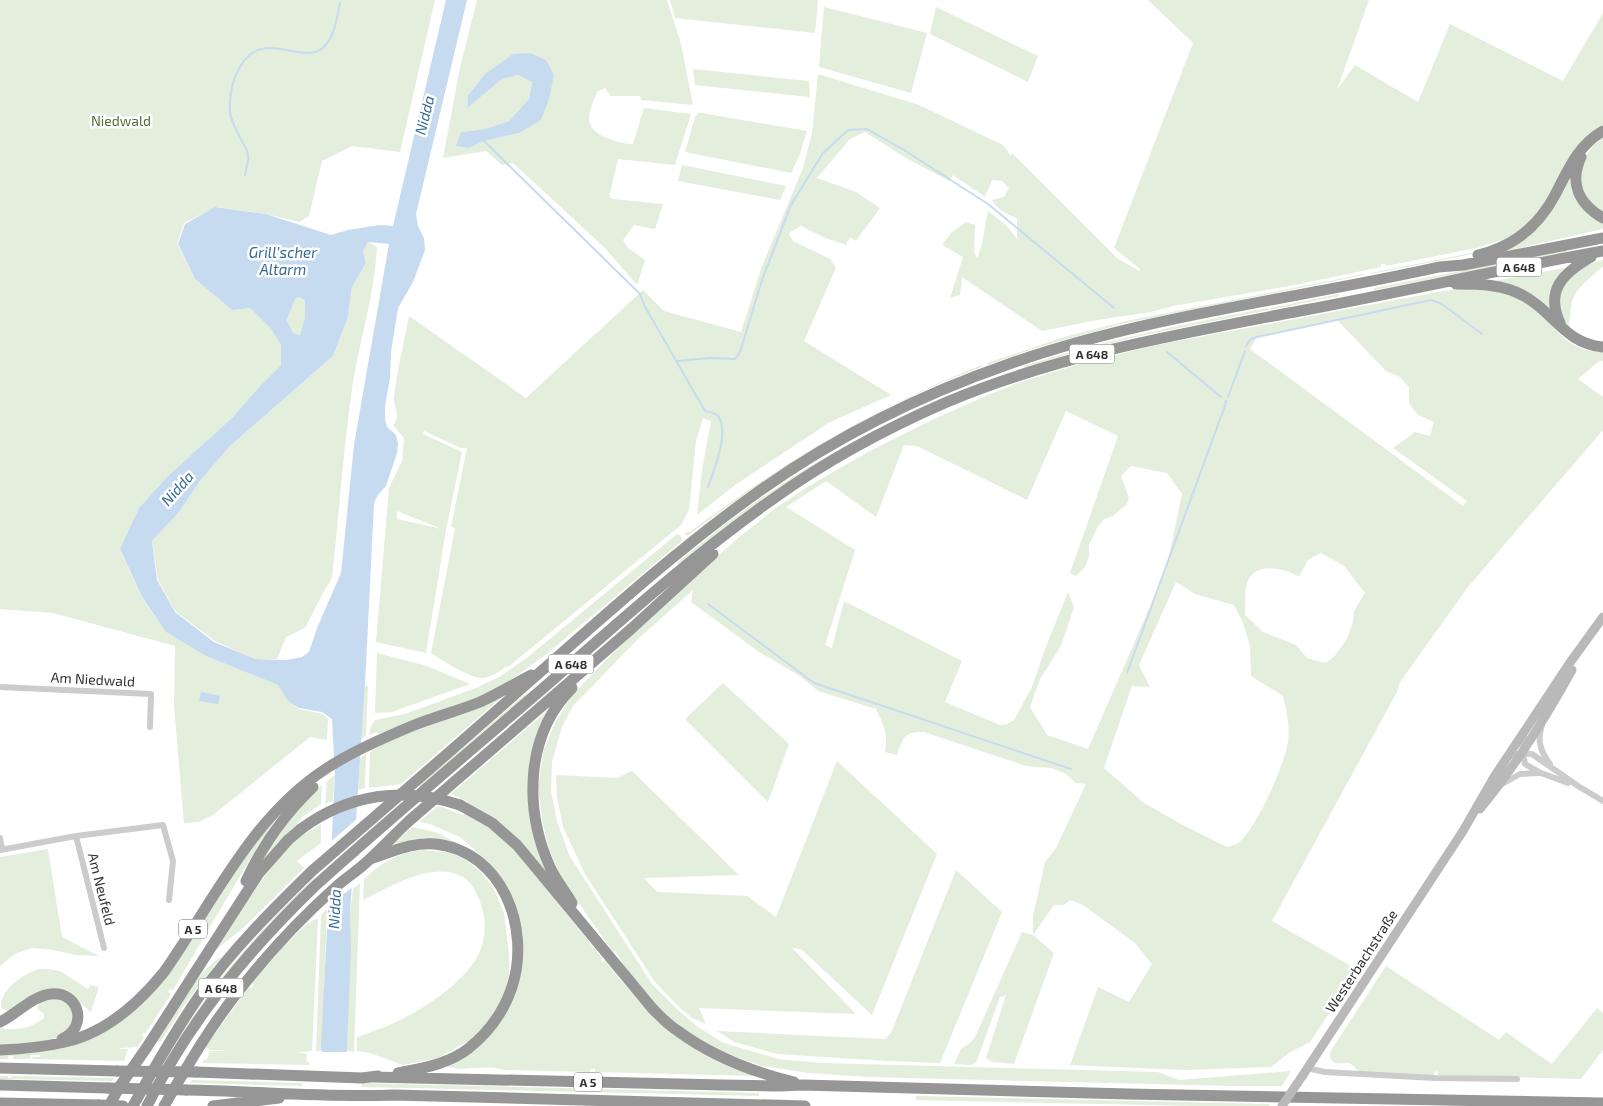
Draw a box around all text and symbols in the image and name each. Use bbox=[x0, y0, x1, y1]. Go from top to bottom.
water label: Nidda bbox=[410, 93, 438, 137]
park label: Niedwald bbox=[91, 112, 151, 129]
water label: Grill’scher Altarm bbox=[249, 243, 318, 278]
road number: A 648 bbox=[1496, 258, 1542, 276]
road number: A 648 bbox=[1070, 344, 1114, 364]
water label: Nidda bbox=[157, 467, 197, 509]
road number: A 648 bbox=[548, 654, 594, 674]
street label: Am Niedwald bbox=[50, 668, 136, 690]
street label: Am Neufeld bbox=[85, 851, 119, 927]
water label: Nidda bbox=[324, 889, 344, 929]
street label: Westerbachstraße bbox=[1321, 906, 1401, 1016]
road number: A 5 bbox=[179, 920, 207, 939]
road number: A 648 bbox=[198, 978, 244, 998]
road number: A 5 bbox=[574, 1072, 602, 1092]

